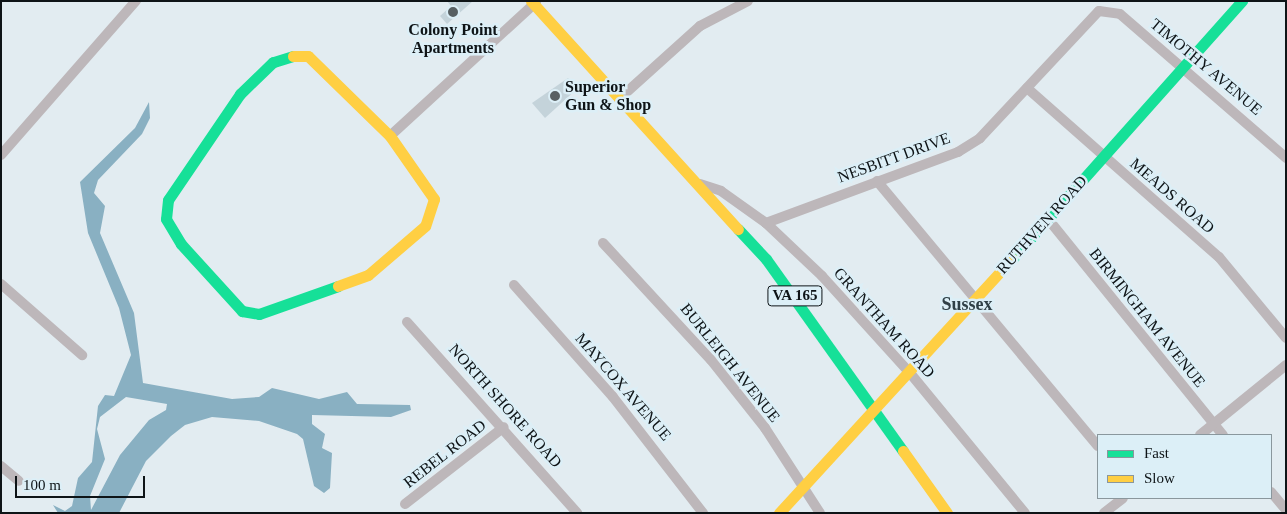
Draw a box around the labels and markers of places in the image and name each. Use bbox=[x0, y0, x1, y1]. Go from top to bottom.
marker: Colony Point Apartments bbox=[447, 6, 459, 18]
place label: Colony Point Apartments bbox=[408, 20, 498, 58]
place label: Superior Gun & Shop bbox=[565, 77, 651, 115]
marker: Superior Gun & Shop bbox=[549, 90, 561, 102]

